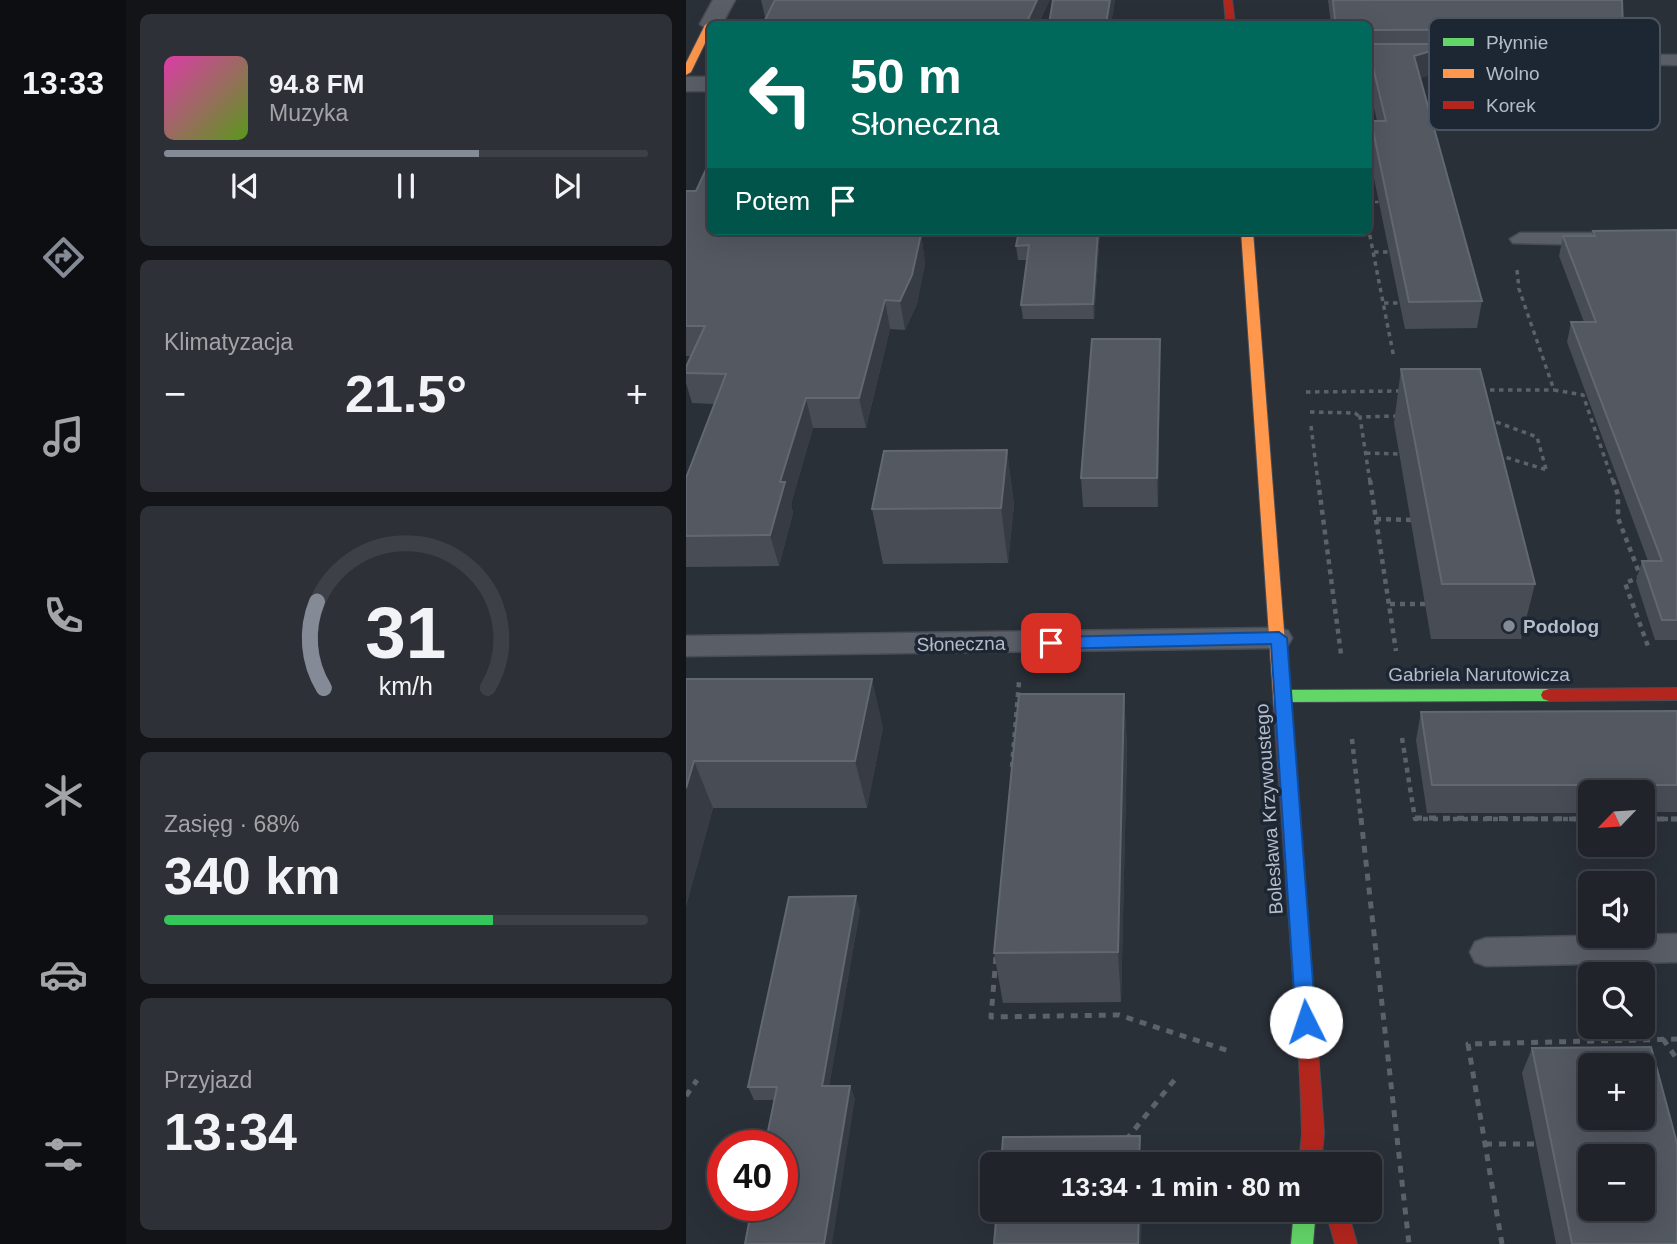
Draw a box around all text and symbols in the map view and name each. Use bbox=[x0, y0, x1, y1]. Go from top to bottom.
legend bbox=[1429, 18, 1660, 130]
text: Płynnie bbox=[1486, 32, 1548, 53]
icon: left bbox=[735, 49, 826, 140]
text: 50 m bbox=[850, 49, 962, 103]
text: Wolno bbox=[1486, 63, 1540, 84]
text: 13:33 bbox=[22, 65, 104, 101]
text: 94.8 FM bbox=[269, 69, 364, 99]
text: Korek bbox=[1486, 95, 1536, 116]
text: Muzyka bbox=[269, 100, 348, 126]
text: Słoneczna bbox=[850, 106, 999, 142]
icon: previous bbox=[226, 167, 264, 205]
icon: pause bbox=[387, 167, 425, 205]
icon: next bbox=[548, 167, 586, 205]
icon: arrive bbox=[824, 182, 862, 220]
text: Potem bbox=[735, 186, 810, 216]
icon: directions bbox=[39, 233, 88, 282]
text: Klimatyzacja bbox=[164, 329, 293, 355]
text: 21.5° bbox=[345, 365, 467, 423]
text: − bbox=[164, 373, 186, 415]
text: + bbox=[626, 373, 648, 415]
icon: music bbox=[39, 412, 88, 461]
icon: phone bbox=[39, 591, 88, 640]
text: 31 bbox=[366, 592, 446, 673]
pin bbox=[1021, 613, 1081, 673]
place label: Podolog bbox=[1523, 616, 1599, 637]
marker: Podolog bbox=[1501, 618, 1517, 634]
icon: arrive bbox=[1032, 624, 1070, 662]
street label: Słoneczna bbox=[916, 633, 1006, 655]
street label: Gabriela Narutowicza bbox=[1388, 664, 1570, 685]
text: km/h bbox=[379, 672, 433, 700]
street label: Bolesława Krzywoustego bbox=[1251, 703, 1287, 915]
icon: climate bbox=[39, 771, 88, 820]
north arrow bbox=[1578, 780, 1656, 858]
map controls bbox=[1578, 780, 1655, 1221]
text: Zasięg · 68% bbox=[164, 811, 300, 837]
text: 340 km bbox=[164, 847, 340, 905]
button: sound bbox=[1578, 871, 1655, 948]
icon: car bbox=[39, 950, 88, 999]
button: search bbox=[1578, 962, 1655, 1039]
position arrow bbox=[1269, 985, 1343, 1059]
button: + bbox=[1578, 1053, 1655, 1130]
text: Przyjazd bbox=[164, 1067, 252, 1093]
text: 13:34 bbox=[164, 1103, 297, 1161]
icon: filters bbox=[39, 1130, 88, 1179]
speed limit sign: 40 bbox=[707, 1130, 798, 1221]
button: − bbox=[1578, 1144, 1655, 1221]
text: 13:34 · 1 min · 80 m bbox=[1061, 1172, 1301, 1202]

